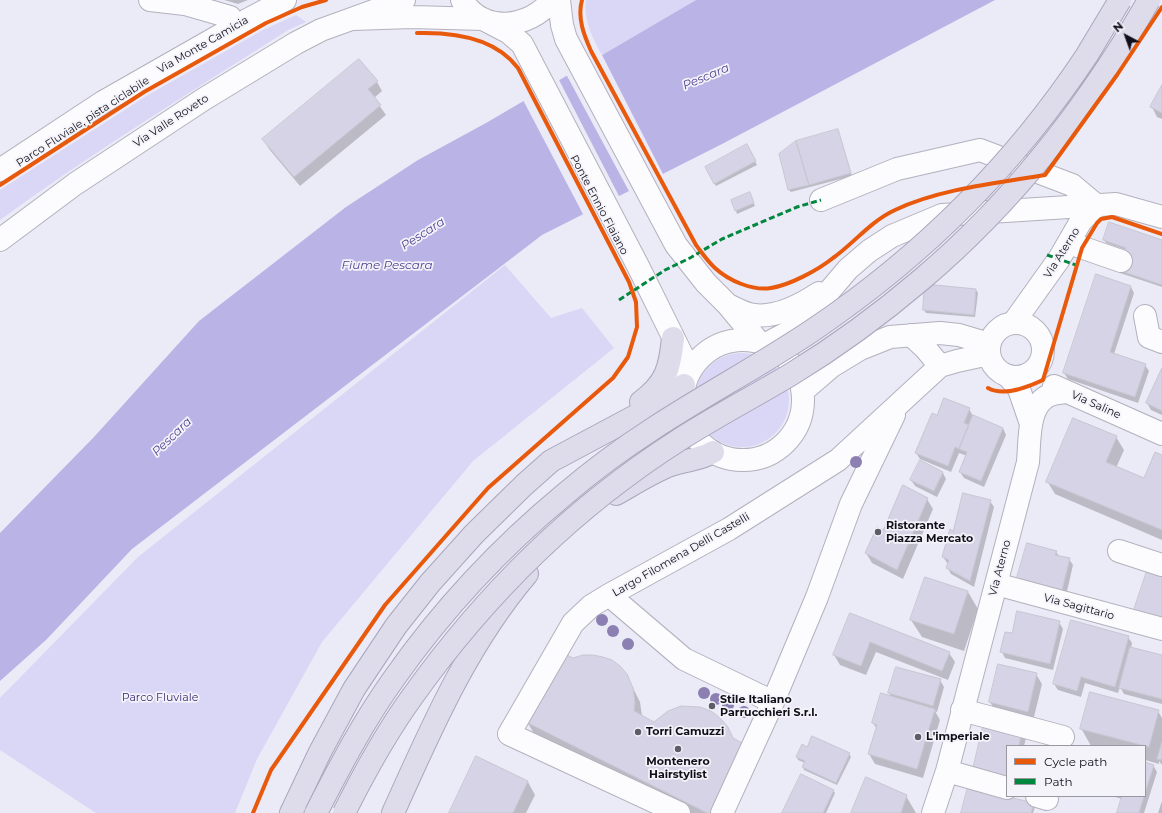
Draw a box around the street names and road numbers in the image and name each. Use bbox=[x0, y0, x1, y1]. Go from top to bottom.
street label: Via Monte Camicia bbox=[155, 14, 251, 76]
street label: Parco Fluviale, pista ciclabile bbox=[14, 74, 152, 170]
street label: Via Valle Roveto bbox=[131, 92, 211, 150]
street label: Ponte Ennio Flaiano bbox=[567, 153, 631, 257]
street label: Via Aterno bbox=[1041, 225, 1083, 281]
street label: Via Saline bbox=[1069, 388, 1123, 422]
street label: Largo Filomena Delli Castelli bbox=[610, 510, 752, 600]
street label: Via Aterno bbox=[986, 539, 1014, 597]
street label: Via Sagittario bbox=[1042, 591, 1116, 623]

